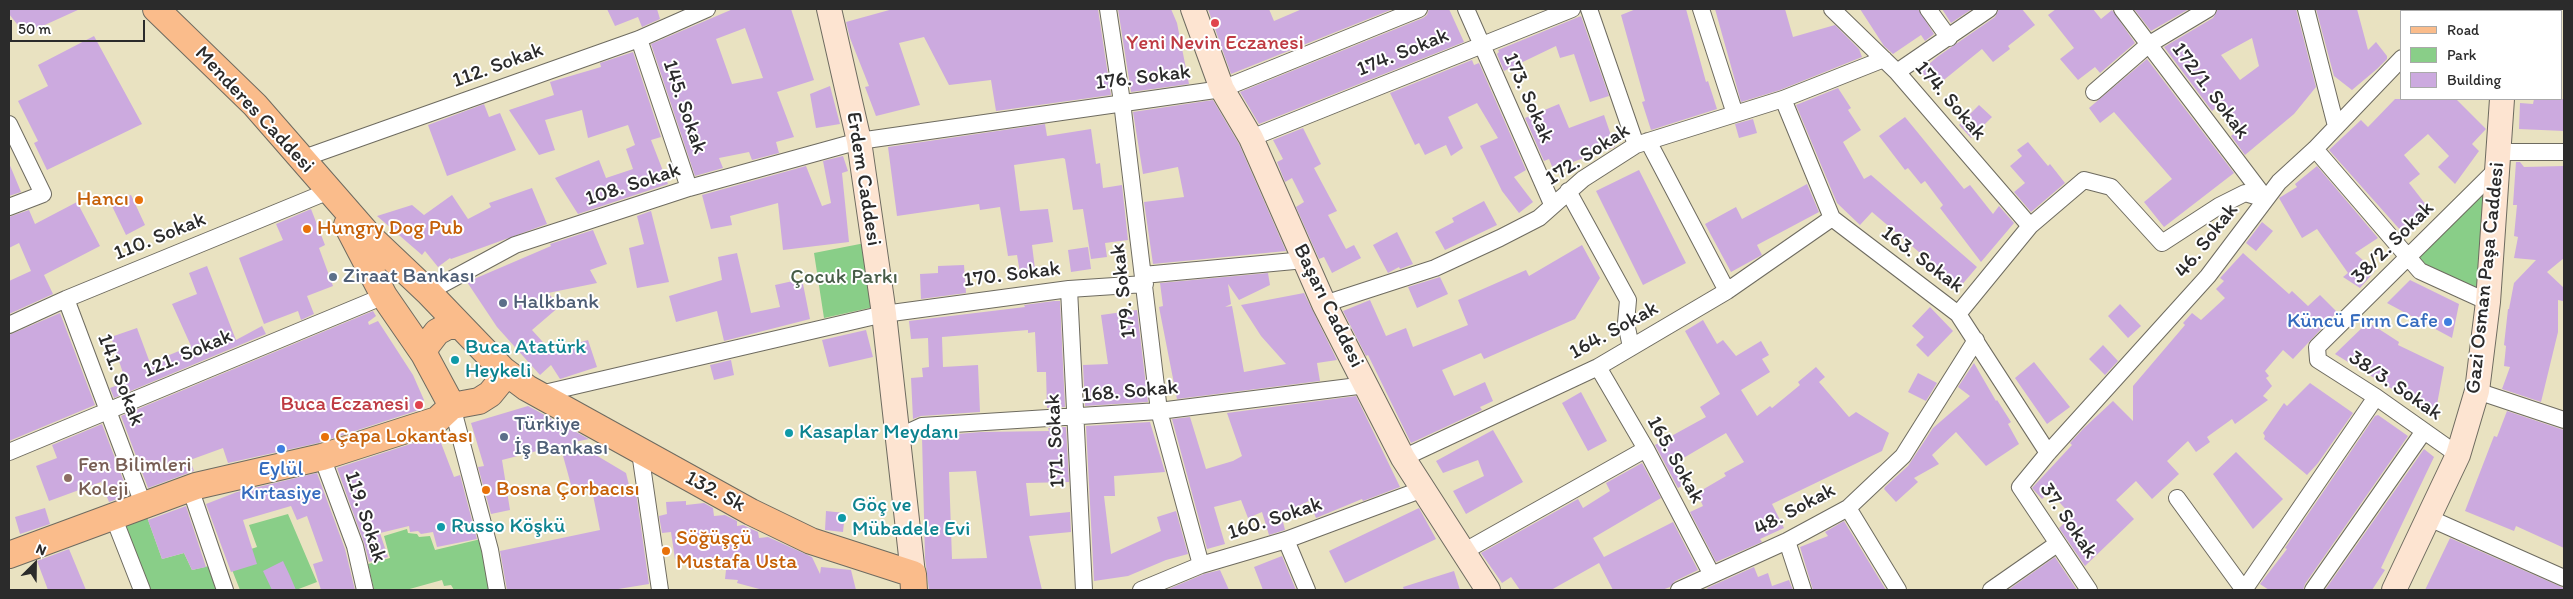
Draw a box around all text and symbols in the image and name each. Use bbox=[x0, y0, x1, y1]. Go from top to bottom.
scale bar bbox=[12, 10, 148, 42]
legend bbox=[2400, 10, 2563, 100]
marker: Yeni Nevin Eczanesi bbox=[1209, 17, 1221, 29]
text: 50 m bbox=[18, 20, 51, 38]
text: Road bbox=[2447, 21, 2479, 39]
street label: 174. Sokak bbox=[1353, 23, 1453, 83]
place label: Yeni Nevin Eczanesi bbox=[1126, 31, 1304, 57]
street label: 112. Sokak bbox=[449, 38, 547, 94]
street label: 172/1. Sokak bbox=[2166, 38, 2254, 144]
street label: Menderes Caddesi bbox=[189, 41, 319, 179]
text: Park bbox=[2447, 46, 2477, 64]
street label: 173. Sokak bbox=[1497, 49, 1559, 147]
street label: 174. Sokak bbox=[1909, 56, 1991, 146]
street label: 145. Sokak bbox=[656, 57, 712, 157]
street label: 176. Sokak bbox=[1094, 60, 1192, 96]
text: Building bbox=[2447, 71, 2501, 89]
street label: Erdem Caddesi bbox=[840, 110, 886, 248]
street label: 172. Sokak bbox=[1541, 118, 1635, 192]
street label: 108. Sokak bbox=[582, 158, 684, 212]
street label: Gazi Osman Paşa Caddesi bbox=[2461, 161, 2511, 395]
place label: Hancı bbox=[77, 187, 129, 213]
marker: Hancı bbox=[133, 194, 145, 206]
street label: 38/2. Sokak bbox=[2346, 196, 2440, 290]
street label: 46. Sokak bbox=[2170, 199, 2244, 283]
street label: 110. Sokak bbox=[110, 207, 210, 267]
place label: Hungry Dog Pub bbox=[317, 216, 463, 242]
street label: 163. Sokak bbox=[1876, 221, 1968, 299]
marker: Hungry Dog Pub bbox=[301, 223, 313, 235]
street label: Başarı Caddesi bbox=[1287, 240, 1369, 372]
street label: 179. Sokak bbox=[1106, 242, 1142, 340]
street label: 170. Sokak bbox=[962, 257, 1062, 293]
place label: Ziraat Bankası bbox=[343, 264, 475, 290]
park label: Çocuk Parkı bbox=[790, 265, 898, 291]
marker: Ziraat Bankası bbox=[327, 271, 339, 283]
place label: Halkbank bbox=[513, 290, 599, 316]
street label: 164. Sokak bbox=[1565, 296, 1663, 366]
marker: Halkbank bbox=[497, 297, 509, 309]
place label: Küncü Fırın Cafe bbox=[2287, 309, 2438, 335]
marker: Küncü Fırın Cafe bbox=[2442, 316, 2454, 328]
street label: 121. Sokak bbox=[139, 324, 237, 384]
street label: 141. Sokak bbox=[91, 330, 149, 430]
place label: Buca Atatürk Heykeli bbox=[465, 335, 586, 385]
street label: 38/3. Sokak bbox=[2343, 345, 2447, 427]
marker: Buca Atatürk Heykeli bbox=[449, 354, 461, 366]
street label: 168. Sokak bbox=[1081, 375, 1179, 409]
place label: Buca Eczanesi bbox=[280, 392, 409, 418]
street label: 171. Sokak bbox=[1041, 393, 1071, 489]
marker: Buca Eczanesi bbox=[413, 399, 425, 411]
place label: Türkiye İş Bankası bbox=[514, 412, 608, 462]
street label: 165. Sokak bbox=[1641, 412, 1709, 508]
place label: Kasaplar Meydanı bbox=[799, 420, 959, 446]
place label: Çapa Lokantası bbox=[335, 424, 473, 450]
marker: Kasaplar Meydanı bbox=[783, 427, 795, 439]
marker: Çapa Lokantası bbox=[319, 431, 331, 443]
marker: Türkiye İş Bankası bbox=[498, 431, 510, 443]
marker: Eylül Kırtasiye bbox=[275, 443, 287, 455]
place label: Fen Bilimleri Koleji bbox=[78, 453, 192, 503]
place label: Eylül Kırtasiye bbox=[241, 457, 321, 507]
street label: 132. Sk bbox=[680, 466, 750, 518]
street label: 119. Sokak bbox=[338, 468, 392, 566]
marker: Fen Bilimleri Koleji bbox=[62, 472, 74, 484]
place label: Bosna Çorbacısı bbox=[496, 477, 640, 503]
street label: 48. Sokak bbox=[1750, 478, 1840, 542]
street label: 37. Sokak bbox=[2033, 478, 2103, 564]
marker: Bosna Çorbacısı bbox=[480, 484, 492, 496]
street label: 160. Sokak bbox=[1224, 492, 1326, 546]
place label: Göç ve Mübadele Evi bbox=[852, 493, 970, 543]
marker: Göç ve Mübadele Evi bbox=[836, 512, 848, 524]
place label: Russo Köşkü bbox=[451, 514, 565, 540]
marker: Russo Köşkü bbox=[435, 521, 447, 533]
place label: Söğüşçü Mustafa Usta bbox=[676, 526, 797, 576]
north arrow bbox=[10, 539, 60, 589]
text: N bbox=[33, 540, 49, 559]
marker: Söğüşçü Mustafa Usta bbox=[660, 545, 672, 557]

